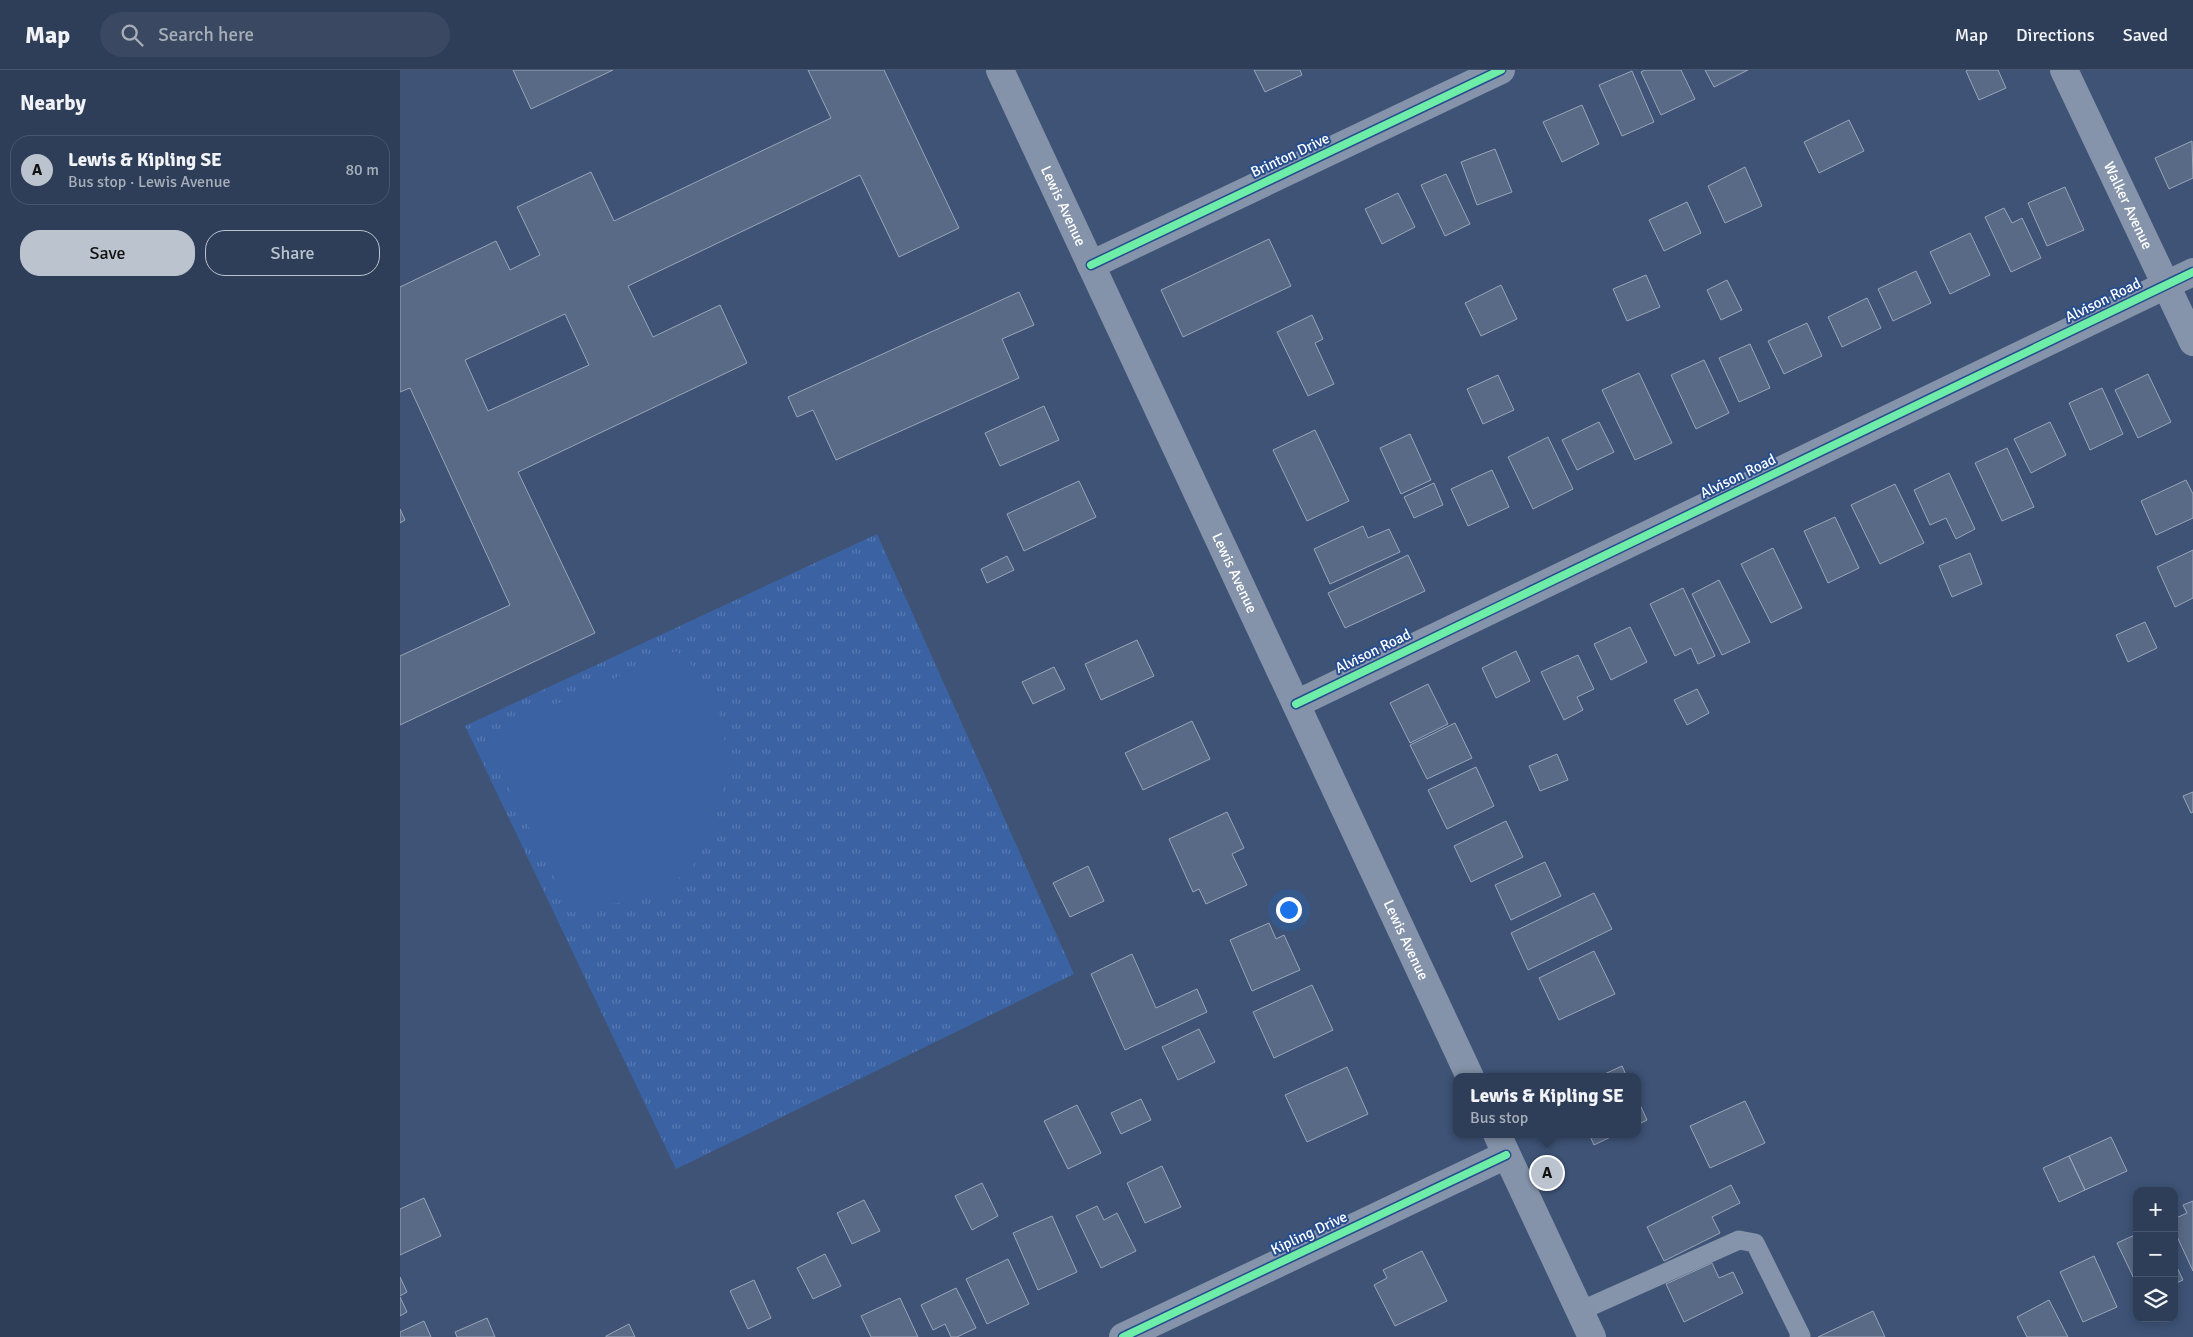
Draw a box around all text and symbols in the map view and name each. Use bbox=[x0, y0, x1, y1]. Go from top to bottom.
search box bbox=[100, 12, 450, 57]
text: Map bbox=[25, 20, 70, 50]
icon: search bbox=[118, 21, 146, 49]
text: Search here bbox=[158, 23, 254, 47]
text: Map bbox=[1955, 24, 1988, 46]
text: Directions bbox=[2016, 24, 2095, 46]
text: Saved bbox=[2123, 24, 2168, 46]
text: Nearby bbox=[20, 90, 86, 116]
street label: Brinton Drive bbox=[1248, 129, 1332, 181]
text: Lewis & Kipling SE bbox=[68, 148, 222, 172]
street label: Walker Avenue bbox=[2100, 159, 2157, 252]
text: A bbox=[32, 160, 42, 180]
text: 80 m bbox=[345, 160, 379, 180]
street label: Lewis Avenue bbox=[1037, 163, 1090, 249]
text: Bus stop · Lewis Avenue bbox=[68, 172, 231, 192]
button: Save bbox=[20, 230, 195, 276]
button: Share bbox=[205, 230, 380, 276]
street label: Alvison Road bbox=[2062, 274, 2144, 326]
street label: Alvison Road bbox=[1697, 450, 1779, 502]
street label: Lewis Avenue bbox=[1208, 530, 1261, 616]
street label: Alvison Road bbox=[1332, 625, 1414, 677]
your location bbox=[1276, 897, 1302, 923]
street label: Lewis Avenue bbox=[1380, 897, 1433, 983]
popup bbox=[1453, 1073, 1641, 1138]
text: Lewis & Kipling SE bbox=[1470, 1084, 1624, 1108]
text: Bus stop bbox=[1470, 1108, 1528, 1128]
pin: A bbox=[1531, 1154, 1563, 1192]
map controls bbox=[2133, 1187, 2178, 1322]
button: + bbox=[2133, 1187, 2178, 1232]
street label: Kipling Drive bbox=[1268, 1207, 1350, 1259]
button: − bbox=[2133, 1232, 2178, 1277]
button: layers bbox=[2133, 1277, 2178, 1322]

